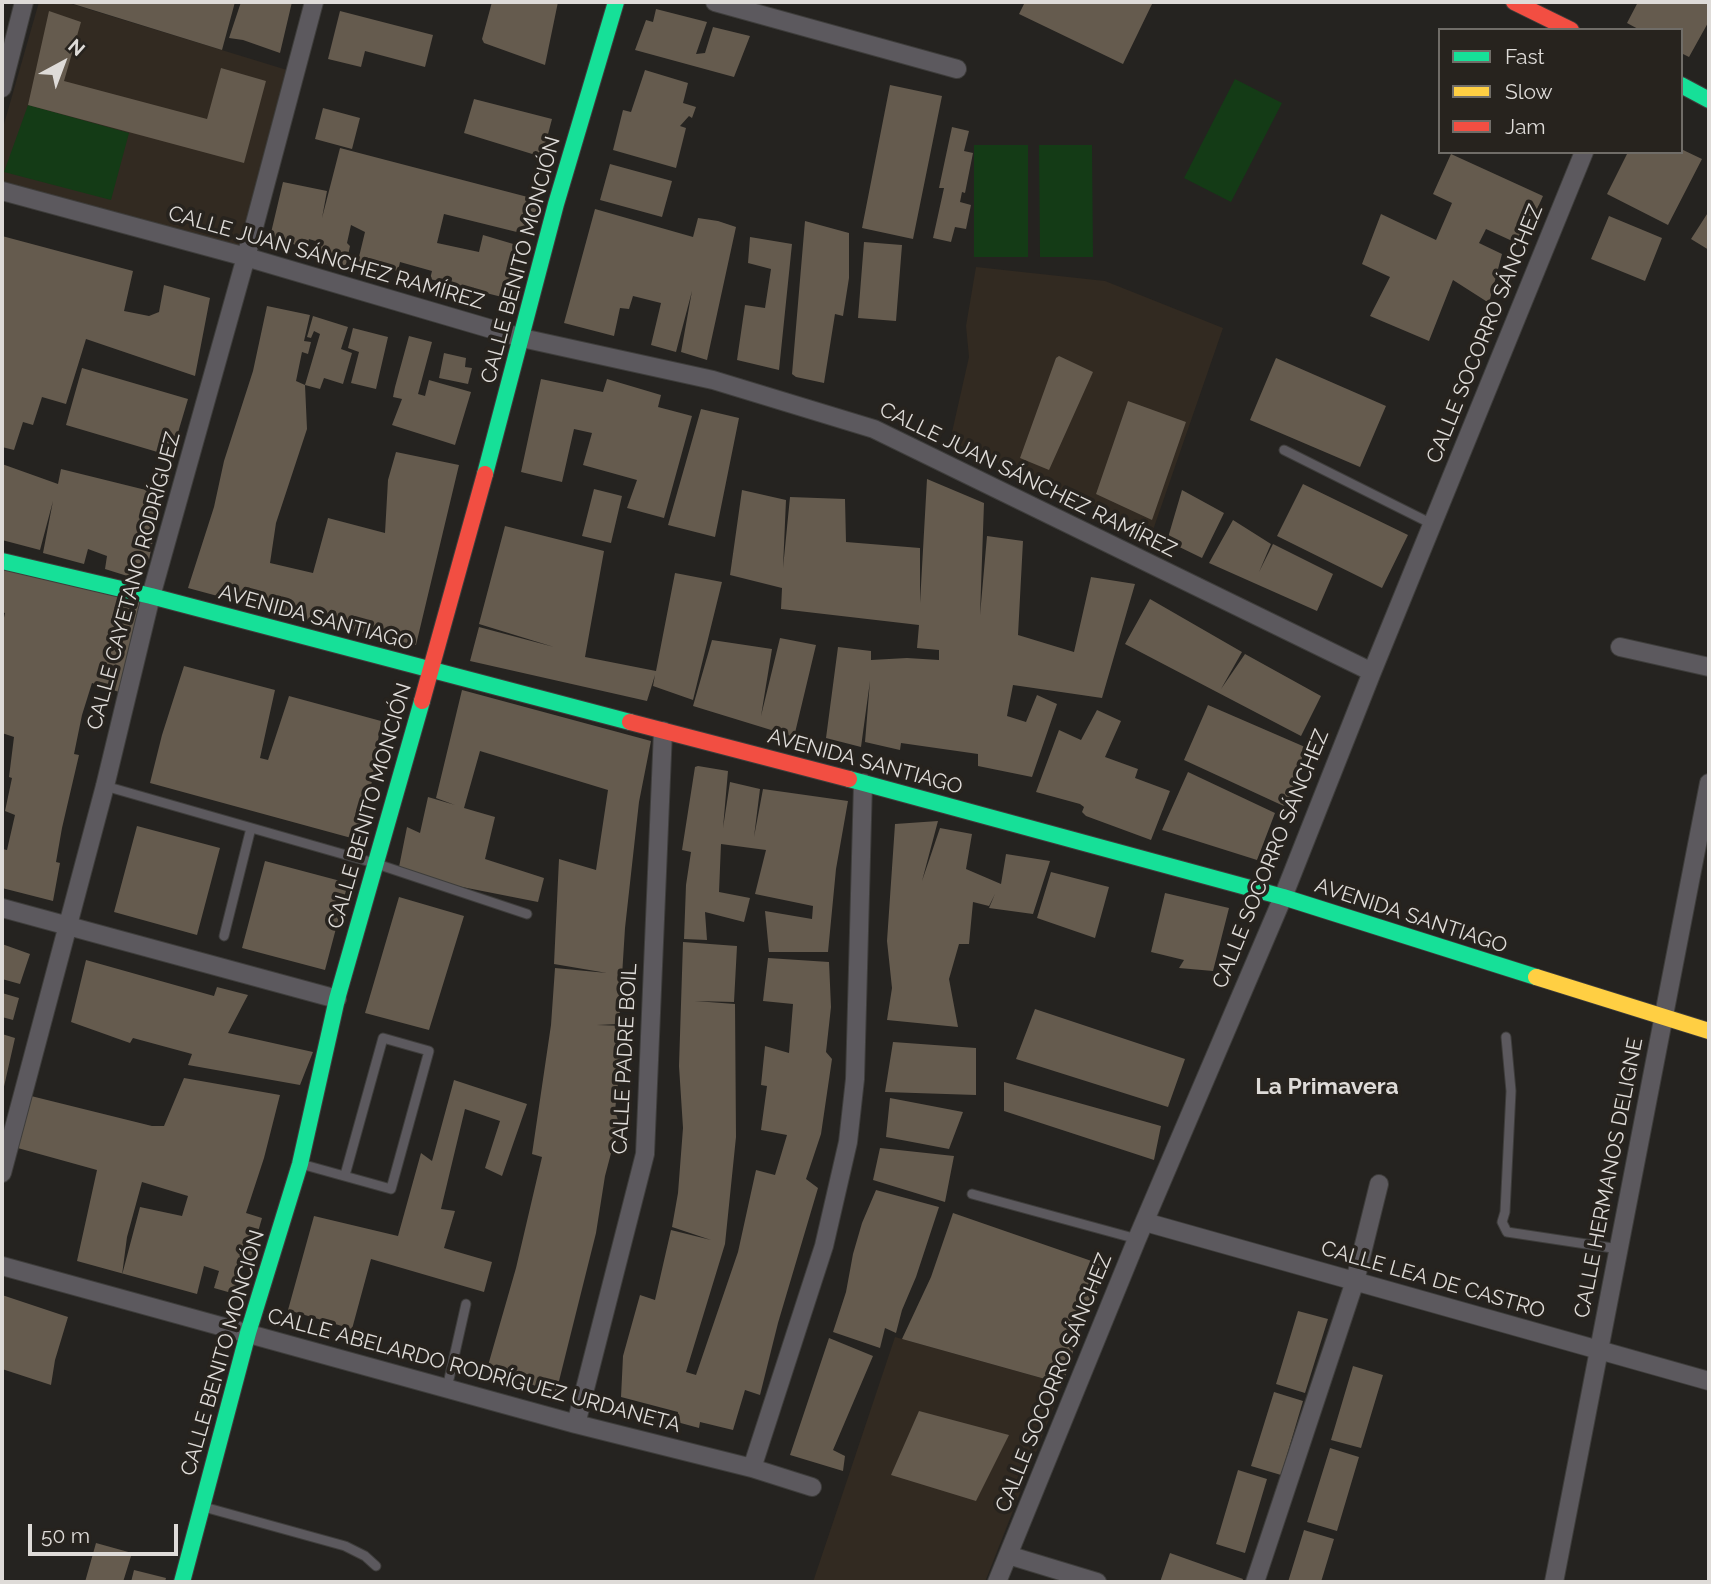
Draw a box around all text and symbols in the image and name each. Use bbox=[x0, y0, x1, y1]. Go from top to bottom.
north arrow bbox=[28, 28, 98, 98]
legend bbox=[1438, 28, 1683, 154]
text: N bbox=[64, 34, 89, 60]
text: Fast bbox=[1505, 44, 1545, 69]
text: Slow bbox=[1505, 79, 1553, 104]
text: Jam bbox=[1505, 114, 1546, 139]
street label: CALLE BENITO MONCIÓN bbox=[476, 134, 566, 386]
street label: CALLE JUAN SÁNCHEZ RAMÍREZ bbox=[165, 201, 487, 315]
street label: CALLE SOCORRO SÁNCHEZ bbox=[1421, 201, 1549, 467]
street label: CALLE JUAN SÁNCHEZ RAMÍREZ bbox=[875, 397, 1181, 563]
street label: CALLE CAYETANO RODRÍGUEZ bbox=[82, 429, 186, 733]
street label: AVENIDA SANTIAGO bbox=[216, 580, 416, 656]
street label: CALLE BENITO MONCIÓN bbox=[323, 680, 417, 932]
street label: AVENIDA SANTIAGO bbox=[765, 724, 965, 800]
street label: CALLE SOCORRO SÁNCHEZ bbox=[1207, 726, 1335, 992]
street label: AVENIDA SANTIAGO bbox=[1312, 873, 1510, 959]
street label: CALLE PADRE BOIL bbox=[607, 963, 643, 1155]
street label: CALLE HERMANOS DELIGNE bbox=[1569, 1036, 1649, 1320]
district label: La Primavera bbox=[1255, 1073, 1399, 1101]
street label: CALLE BENITO MONCIÓN bbox=[176, 1227, 270, 1479]
street label: CALLE LEA DE CASTRO bbox=[1318, 1236, 1548, 1324]
street label: CALLE SOCORRO SÁNCHEZ bbox=[990, 1250, 1118, 1516]
street label: CALLE ABELARDO RODRÍGUEZ URDANETA bbox=[265, 1304, 683, 1438]
scale bar bbox=[32, 1510, 182, 1554]
text: 50 m bbox=[41, 1523, 90, 1548]

